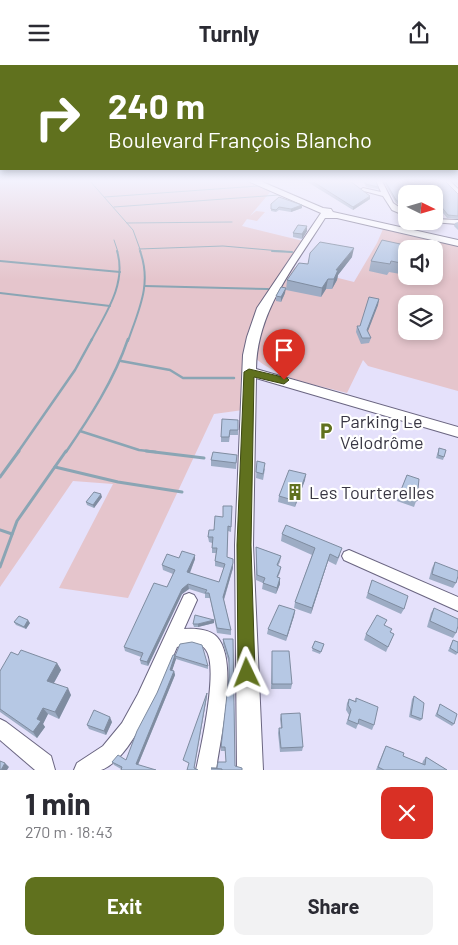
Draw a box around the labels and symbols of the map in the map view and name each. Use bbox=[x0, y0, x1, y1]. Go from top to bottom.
north arrow bbox=[398, 185, 442, 230]
pin bbox=[263, 329, 305, 380]
place label: Parking Le Vélodrôme bbox=[340, 410, 424, 453]
parking icon: Parking Le Vélodrôme bbox=[316, 421, 336, 441]
place label: Les Tourterelles bbox=[309, 481, 434, 503]
building icon: Les Tourterelles bbox=[285, 482, 305, 502]
position arrow bbox=[220, 646, 272, 698]

